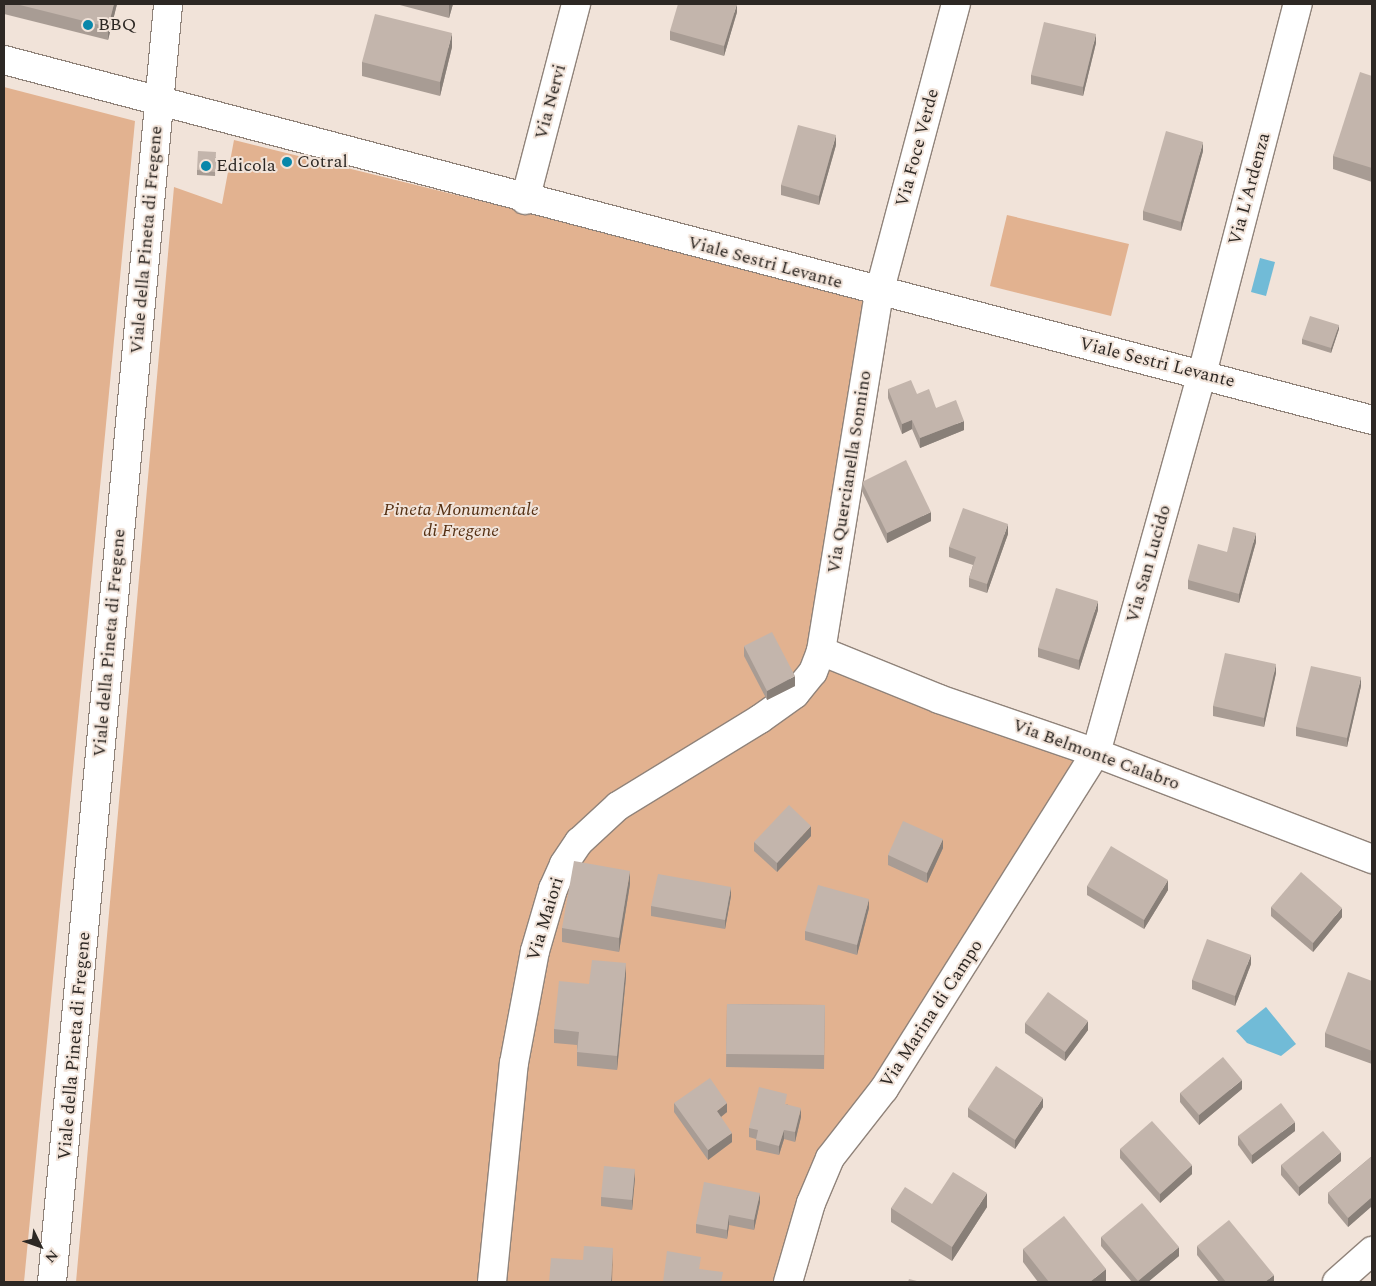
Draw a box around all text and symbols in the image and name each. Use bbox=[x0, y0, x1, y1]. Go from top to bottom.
place label: BBQ bbox=[98, 14, 136, 36]
marker: BBQ bbox=[82, 19, 94, 31]
street label: Via Nervi bbox=[531, 62, 571, 142]
street label: Via Foce Verde bbox=[892, 87, 944, 209]
street label: Viale della Pineta di Fregene bbox=[126, 125, 168, 355]
street label: Via L'Ardenza bbox=[1225, 130, 1275, 248]
place label: Cotral bbox=[297, 151, 348, 173]
place label: Edicola bbox=[216, 155, 276, 177]
marker: Cotral bbox=[281, 156, 293, 168]
marker: Edicola bbox=[200, 160, 212, 172]
street label: Viale Sestri Levante bbox=[685, 232, 845, 294]
street label: Viale Sestri Levante bbox=[1077, 333, 1237, 393]
street label: Via Quercianella Sonnino bbox=[823, 369, 877, 575]
park label: Pineta Monumentale di Fregene bbox=[383, 500, 539, 542]
street label: Via San Lucido bbox=[1122, 503, 1176, 625]
street label: Viale della Pineta di Fregene bbox=[89, 528, 131, 758]
street label: Via Belmonte Calabro bbox=[1009, 715, 1183, 795]
street label: Via Maiori bbox=[523, 875, 569, 963]
street label: Viale della Pineta di Fregene bbox=[54, 931, 96, 1161]
street label: Via Marina di Campo bbox=[876, 936, 988, 1092]
north arrow bbox=[15, 1221, 65, 1271]
text: N bbox=[40, 1245, 63, 1268]

